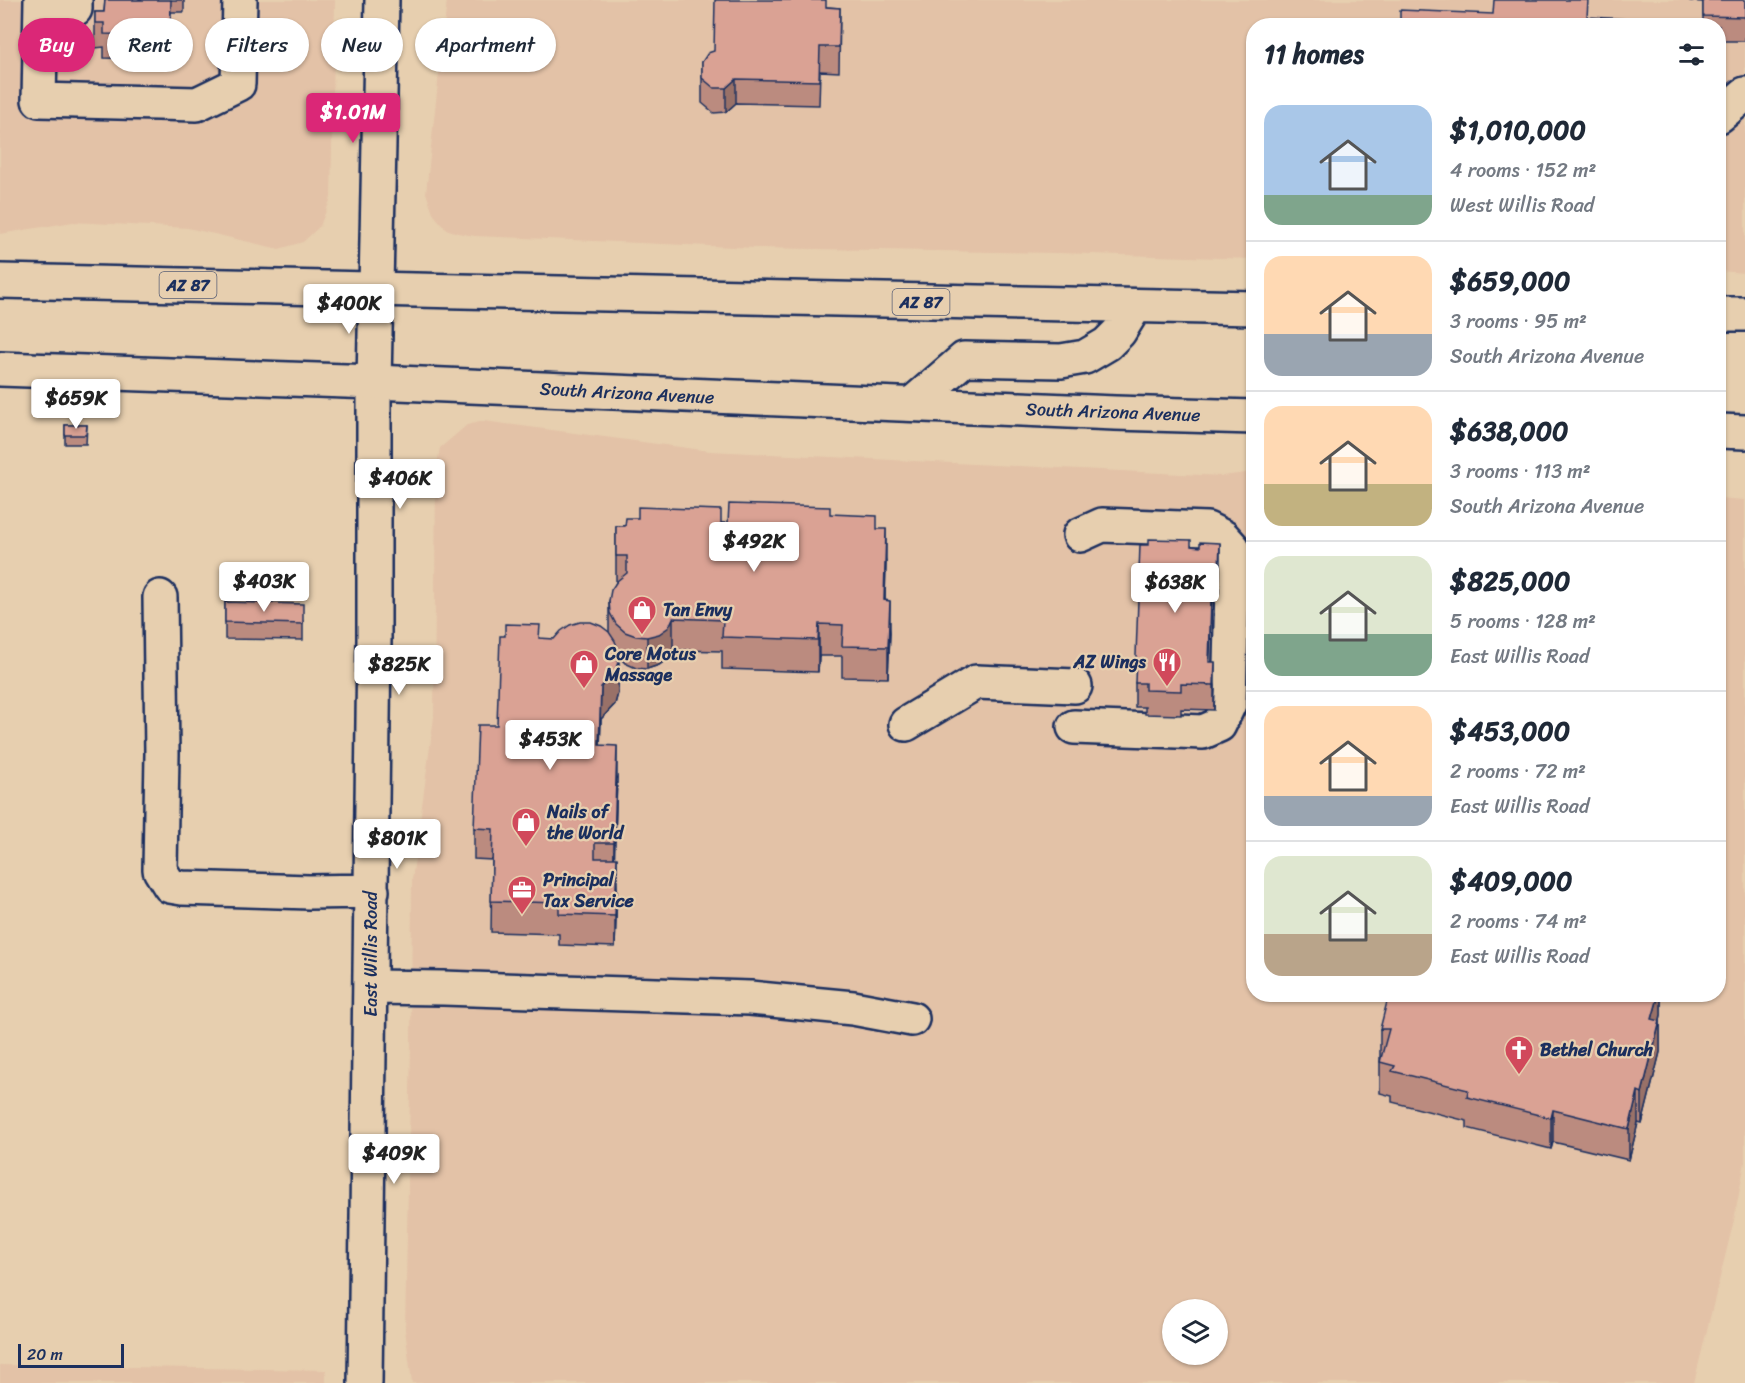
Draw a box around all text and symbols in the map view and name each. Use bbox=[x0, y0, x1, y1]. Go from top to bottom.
chip: Buy bbox=[18, 18, 95, 72]
chip: Rent bbox=[107, 18, 193, 72]
chip: Filters bbox=[205, 18, 309, 72]
chip: New bbox=[321, 18, 403, 72]
chip: Apartment bbox=[415, 18, 556, 72]
text: 11 homes bbox=[1264, 31, 1364, 77]
icon: filters bbox=[1675, 38, 1708, 71]
pin: $1.01M bbox=[304, 93, 402, 144]
text: $1.01M bbox=[320, 95, 386, 130]
text: $1,010,000 bbox=[1450, 107, 1586, 153]
icon: home bbox=[1312, 129, 1384, 201]
text: 4 rooms · 152 m² bbox=[1450, 153, 1596, 188]
text: West Willis Road bbox=[1450, 188, 1594, 223]
text: $659,000 bbox=[1450, 258, 1570, 304]
road number: AZ 87 bbox=[160, 272, 216, 298]
icon: home bbox=[1312, 280, 1384, 352]
pin: $400K bbox=[307, 284, 391, 335]
text: $400K bbox=[317, 286, 381, 321]
road number: AZ 87 bbox=[892, 289, 950, 315]
text: 3 rooms · 95 m² bbox=[1450, 304, 1587, 339]
text: South Arizona Avenue bbox=[1450, 339, 1644, 374]
street label: South Arizona Avenue bbox=[539, 372, 715, 414]
pin: $659K bbox=[34, 379, 118, 430]
text: $659K bbox=[45, 381, 107, 416]
street label: South Arizona Avenue bbox=[1025, 393, 1201, 431]
text: $638,000 bbox=[1450, 408, 1569, 454]
icon: home bbox=[1312, 430, 1384, 502]
text: 3 rooms · 113 m² bbox=[1450, 454, 1591, 489]
pin: $406K bbox=[358, 459, 442, 510]
text: $406K bbox=[369, 461, 431, 496]
text: South Arizona Avenue bbox=[1450, 489, 1644, 524]
pin: $492K bbox=[712, 522, 796, 573]
text: $492K bbox=[723, 524, 785, 559]
text: $825,000 bbox=[1450, 558, 1570, 604]
pin: $403K bbox=[222, 562, 306, 613]
pin: $638K bbox=[1133, 563, 1217, 614]
text: $403K bbox=[233, 564, 295, 599]
text: $638K bbox=[1145, 565, 1205, 600]
icon: home bbox=[1312, 580, 1384, 652]
shop icon: Tan Envy bbox=[626, 594, 658, 636]
place label: Tan Envy bbox=[663, 594, 733, 626]
text: 5 rooms · 128 m² bbox=[1450, 604, 1596, 639]
place label: Core Motus Massage bbox=[604, 638, 697, 691]
text: East Willis Road bbox=[1450, 639, 1589, 674]
pin: $825K bbox=[357, 645, 441, 696]
place label: AZ Wings bbox=[1073, 646, 1147, 678]
restaurant icon: AZ Wings bbox=[1151, 646, 1183, 688]
text: $825K bbox=[368, 647, 430, 682]
shop icon: Core Motus Massage bbox=[568, 648, 600, 690]
text: $453,000 bbox=[1450, 708, 1570, 754]
pin: $453K bbox=[508, 720, 592, 771]
text: $453K bbox=[519, 722, 581, 757]
icon: home bbox=[1312, 730, 1384, 802]
text: 2 rooms · 72 m² bbox=[1450, 754, 1586, 789]
text: East Willis Road bbox=[1450, 789, 1589, 824]
place label: Nails of the World bbox=[546, 796, 625, 849]
shop icon: Nails of the World bbox=[510, 806, 542, 848]
pin: $801K bbox=[355, 819, 439, 870]
text: $801K bbox=[368, 821, 426, 856]
text: $409,000 bbox=[1450, 858, 1572, 904]
place label: Principal Tax Service bbox=[543, 864, 635, 917]
office icon: Principal Tax Service bbox=[506, 874, 538, 916]
icon: home bbox=[1312, 880, 1384, 952]
street label: East Willis Road bbox=[355, 890, 387, 1017]
text: 2 rooms · 74 m² bbox=[1450, 904, 1587, 939]
text: East Willis Road bbox=[1450, 939, 1589, 974]
church icon: Bethel Church bbox=[1503, 1034, 1535, 1076]
place label: Bethel Church bbox=[1540, 1034, 1654, 1066]
pin: $409K bbox=[352, 1134, 436, 1185]
text: $409K bbox=[362, 1136, 426, 1171]
map controls bbox=[1162, 1299, 1228, 1365]
button: layers bbox=[1162, 1299, 1228, 1365]
text: 20 m bbox=[27, 1340, 63, 1369]
scale bar bbox=[18, 1341, 124, 1368]

